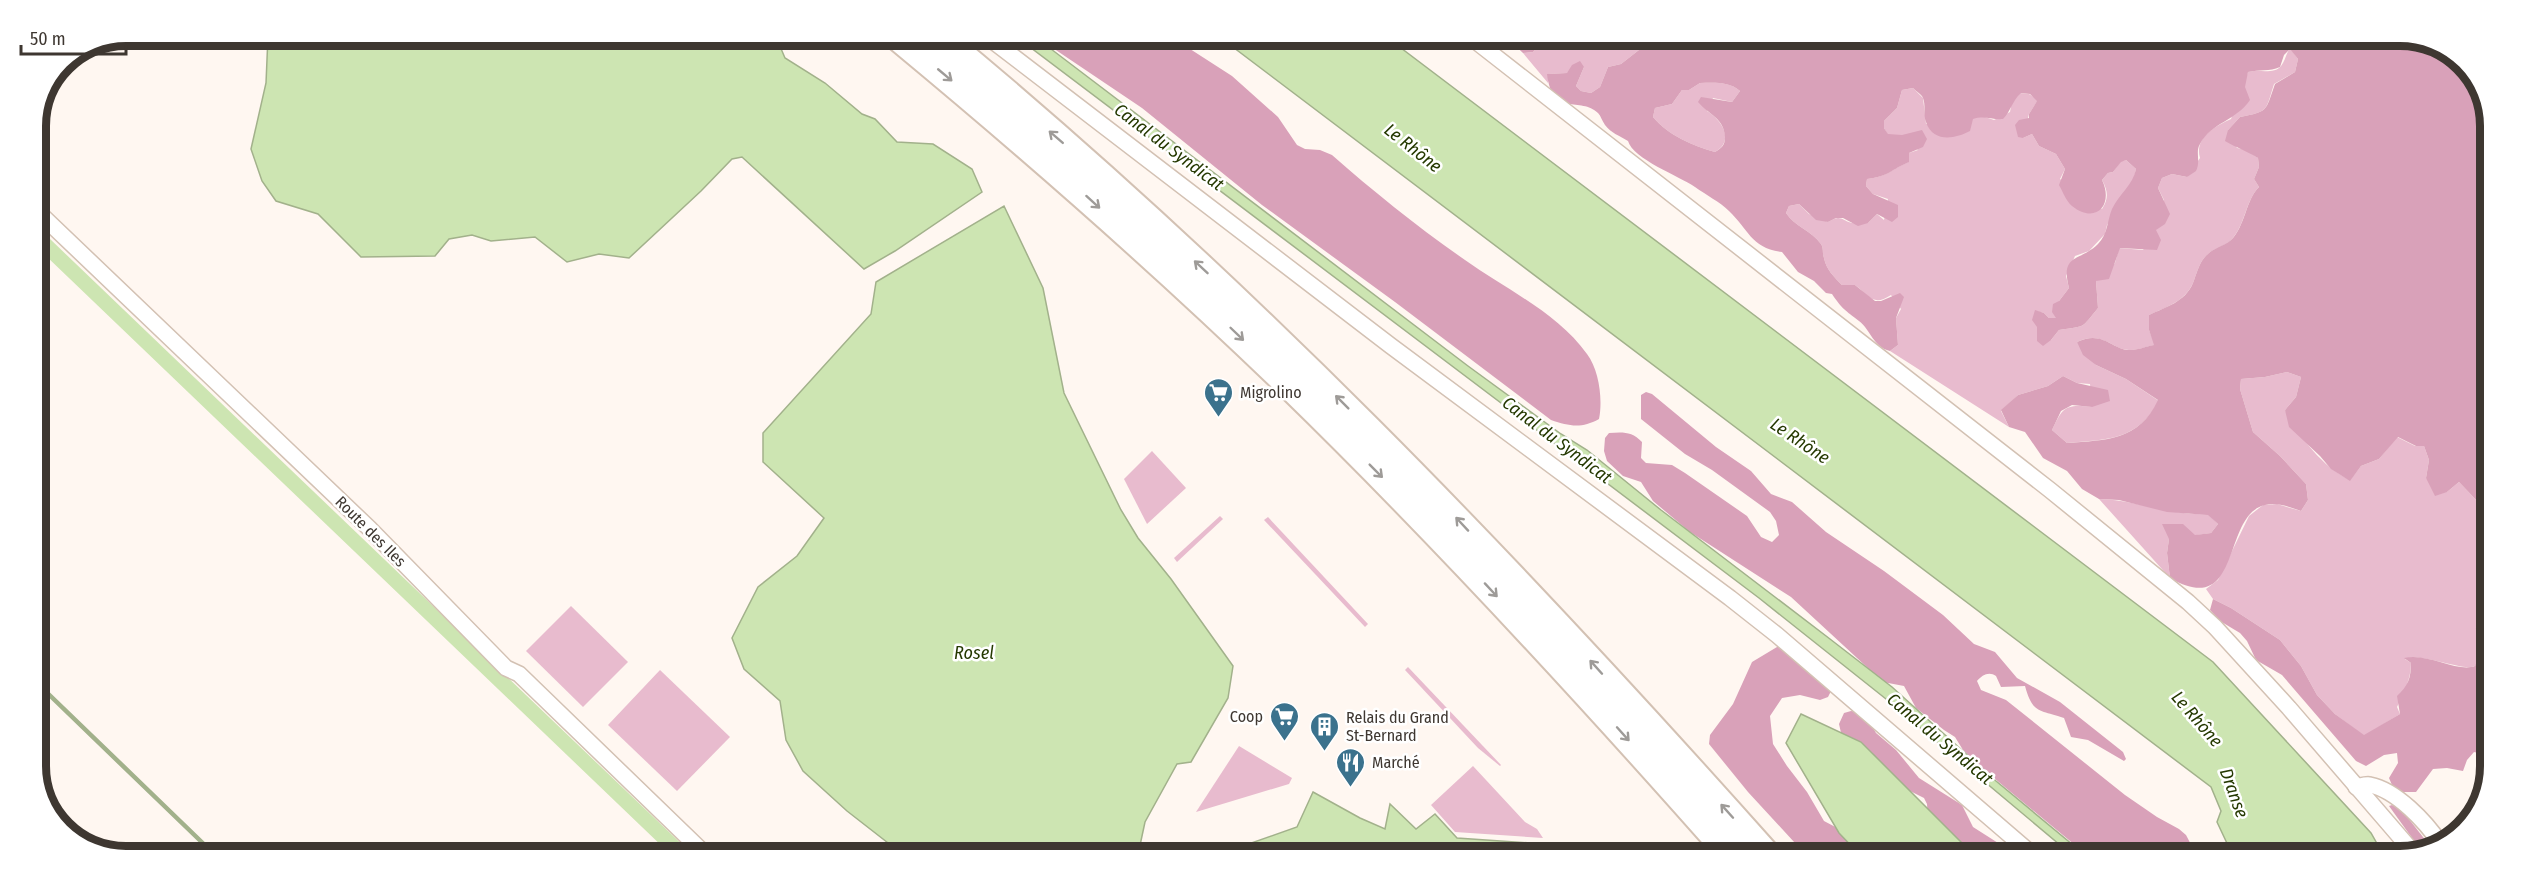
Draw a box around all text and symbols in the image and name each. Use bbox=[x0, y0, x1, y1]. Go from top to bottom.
scale bar bbox=[21, 18, 126, 56]
text: 50 m bbox=[30, 28, 66, 50]
one-way arrow bbox=[937, 68, 952, 82]
water label: Canal du Syndicat bbox=[1110, 99, 1228, 195]
water label: Le Rhône bbox=[1380, 119, 1446, 177]
one-way arrow bbox=[1048, 130, 1064, 143]
one-way arrow bbox=[1085, 195, 1100, 209]
one-way arrow bbox=[1194, 259, 1209, 274]
one-way arrow bbox=[1229, 327, 1244, 341]
supermarket icon: Migrolino bbox=[1203, 376, 1235, 418]
place label: Migrolino bbox=[1240, 383, 1302, 402]
water label: Canal du Syndicat bbox=[1498, 392, 1616, 488]
one-way arrow bbox=[1334, 395, 1349, 410]
water label: Le Rhône bbox=[1766, 413, 1834, 469]
one-way arrow bbox=[1368, 463, 1383, 478]
street label: Route des Iles bbox=[331, 492, 410, 571]
one-way arrow bbox=[1455, 517, 1470, 532]
one-way arrow bbox=[1484, 583, 1498, 598]
water label: Rosel bbox=[954, 642, 994, 664]
one-way arrow bbox=[1589, 659, 1603, 674]
water label: Le Rhône bbox=[2167, 687, 2227, 752]
water label: Canal du Syndicat bbox=[1883, 688, 1997, 790]
supermarket icon: Coop bbox=[1268, 700, 1300, 742]
place label: Coop bbox=[1230, 707, 1263, 726]
place label: Relais du Grand St-Bernard bbox=[1346, 708, 1449, 745]
building icon: Relais du Grand St-Bernard bbox=[1309, 710, 1341, 752]
one-way arrow bbox=[1616, 726, 1630, 741]
restaurant icon: Marché bbox=[1335, 746, 1367, 788]
place label: Marché bbox=[1372, 753, 1420, 772]
water label: Dranse bbox=[2215, 765, 2253, 821]
one-way arrow bbox=[1720, 804, 1734, 819]

